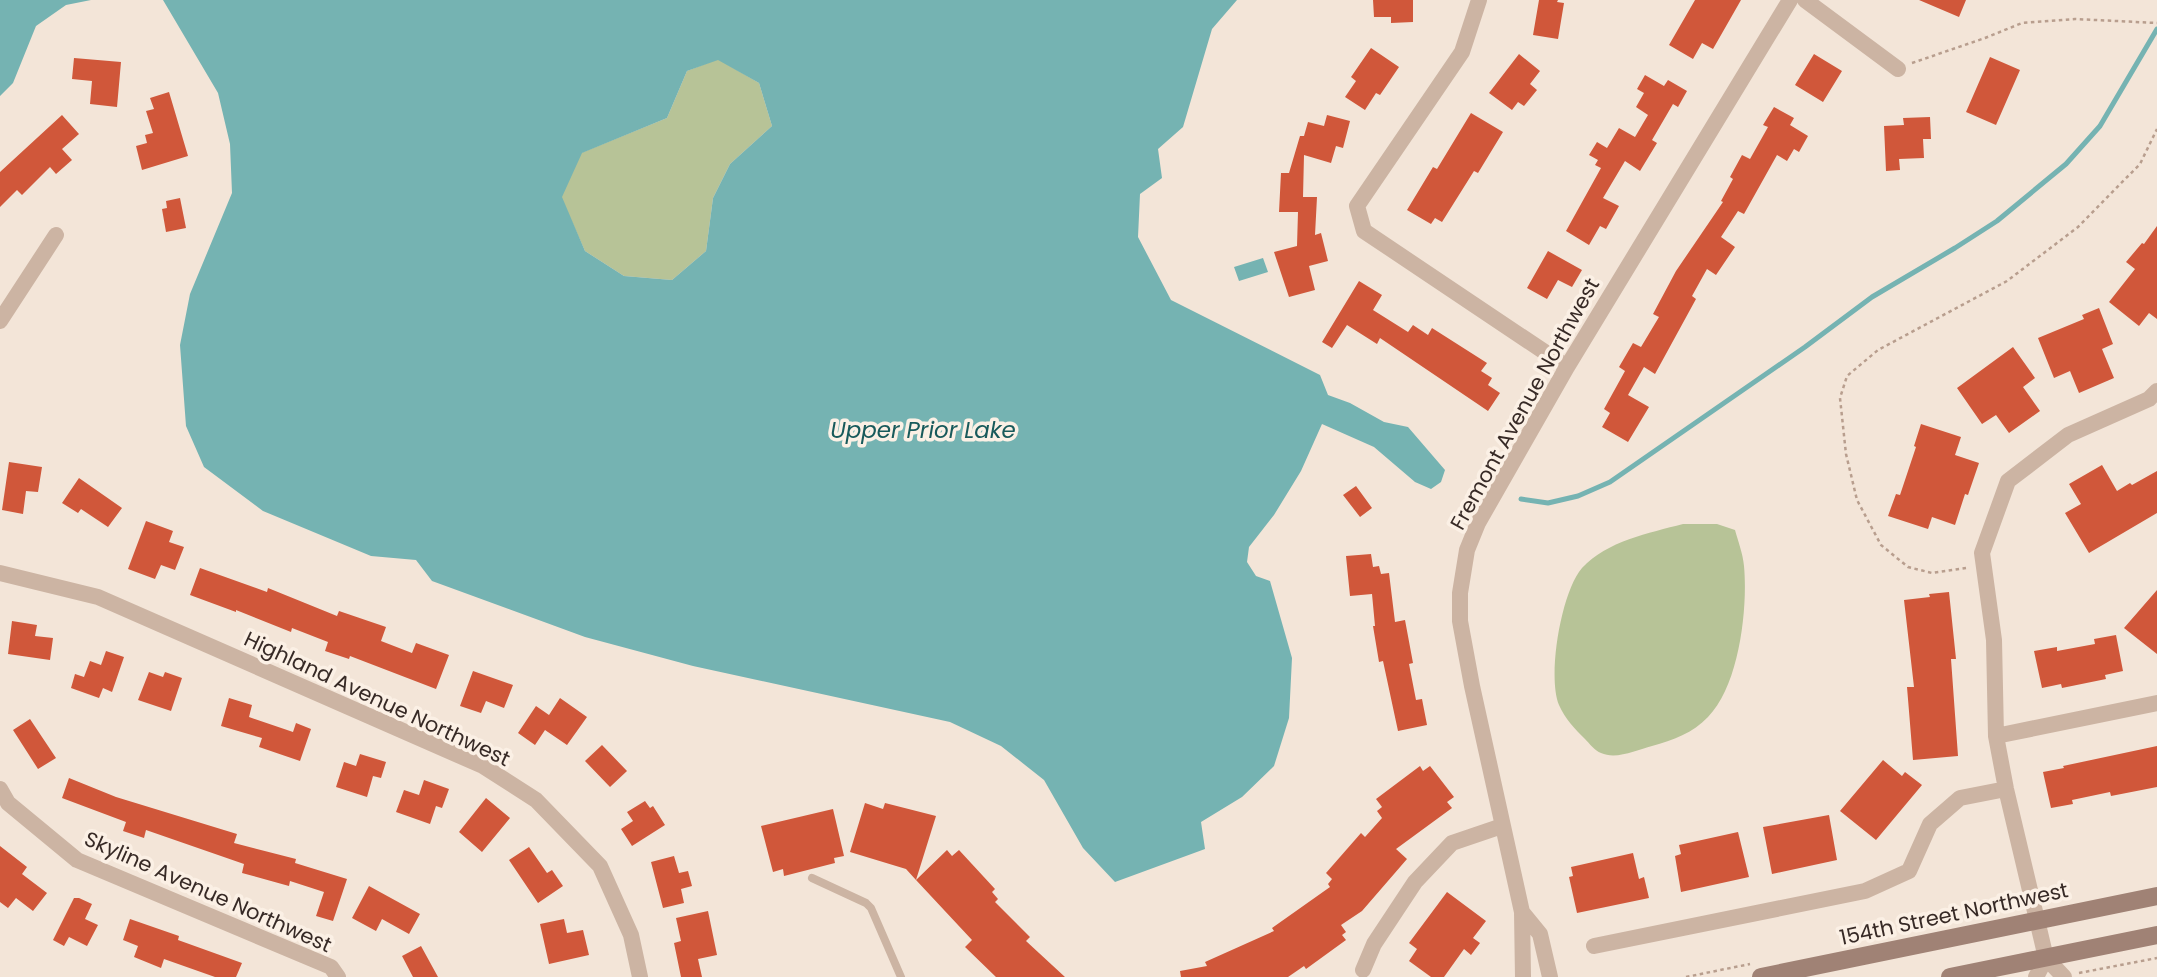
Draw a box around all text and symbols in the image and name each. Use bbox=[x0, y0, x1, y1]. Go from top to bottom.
street label: Fremont Avenue Northwest bbox=[1443, 273, 1606, 535]
water label: Upper Prior Lake bbox=[830, 414, 1016, 446]
street label: Highland Avenue Northwest bbox=[239, 624, 515, 773]
street label: Skyline Avenue Northwest bbox=[80, 824, 336, 959]
street label: 154th Street Northwest bbox=[1837, 875, 2071, 952]

